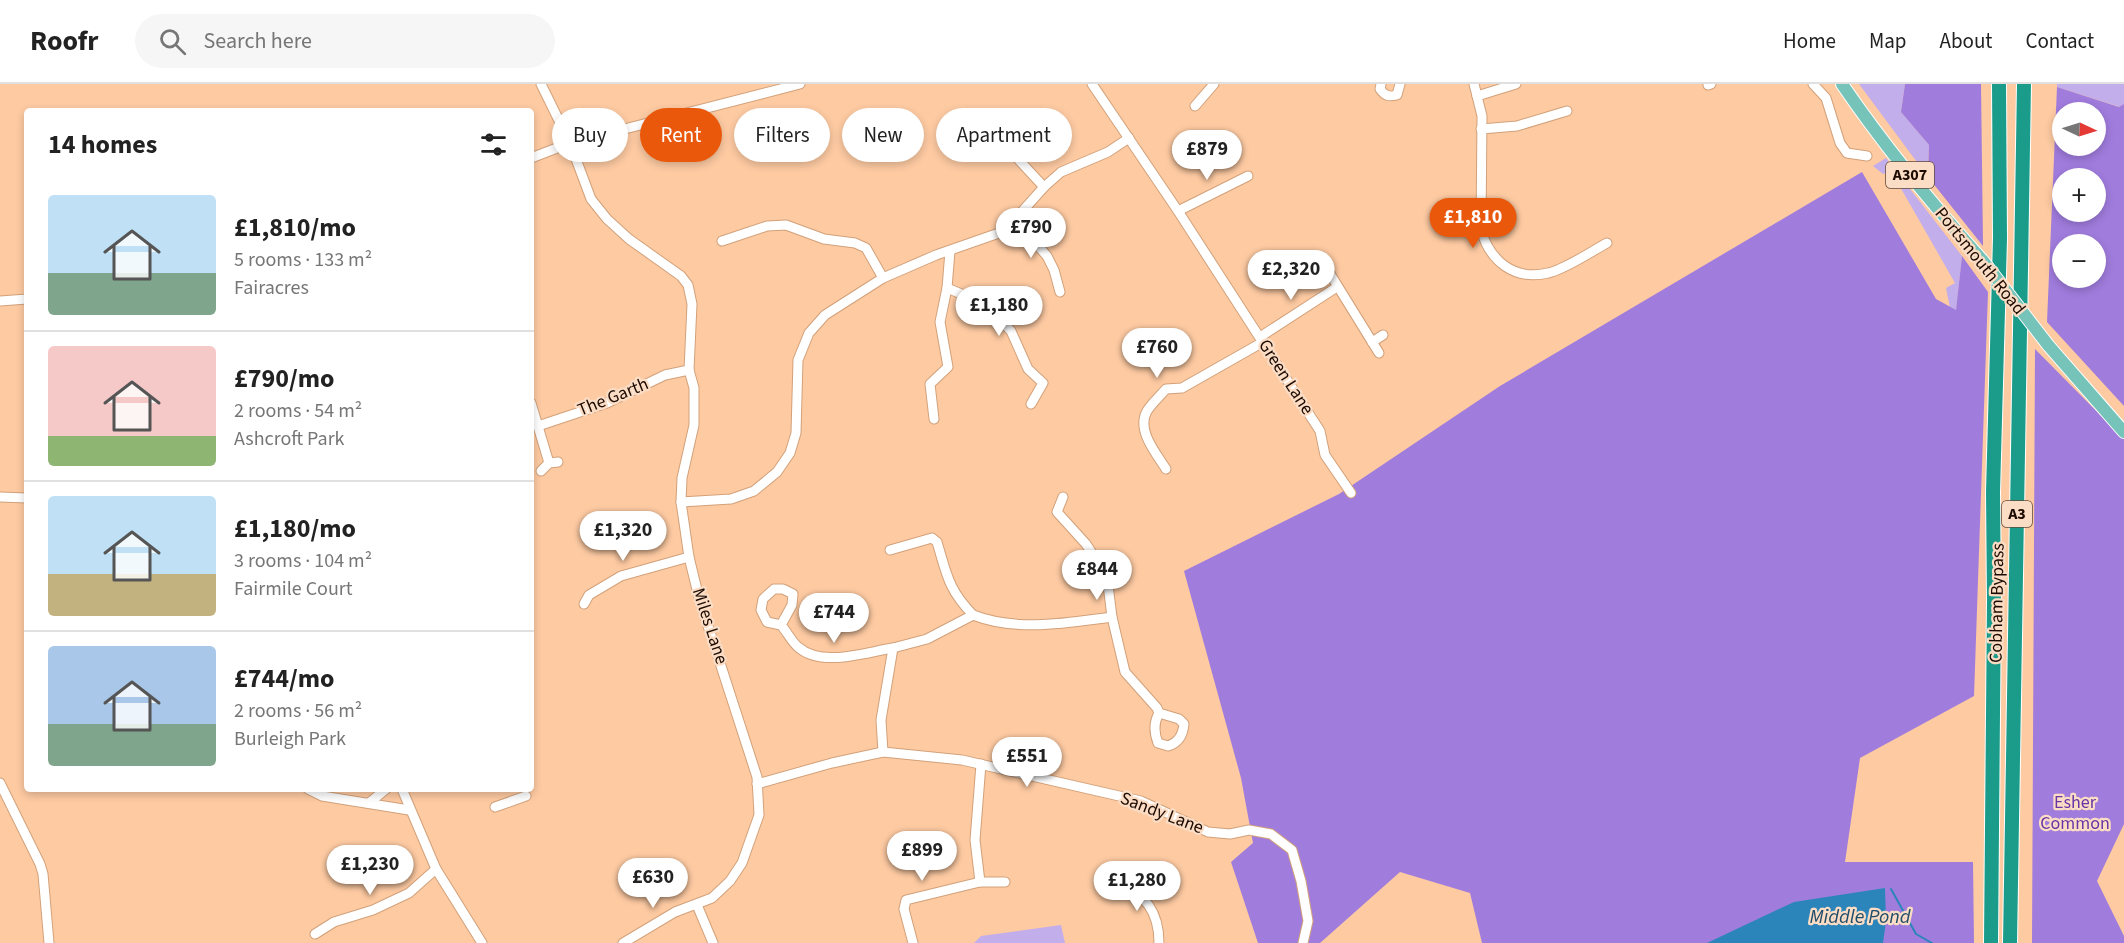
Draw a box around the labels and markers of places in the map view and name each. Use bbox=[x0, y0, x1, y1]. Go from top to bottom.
pin: £879 bbox=[1171, 130, 1243, 181]
pin: £1,810 bbox=[1424, 198, 1522, 249]
pin: £790 bbox=[995, 208, 1067, 259]
pin: £2,320 bbox=[1242, 250, 1340, 301]
pin: £1,180 bbox=[950, 286, 1048, 337]
pin: £760 bbox=[1121, 328, 1193, 379]
pin: £1,320 bbox=[574, 511, 672, 562]
pin: £844 bbox=[1061, 550, 1133, 601]
pin: £744 bbox=[798, 593, 870, 644]
pin: £551 bbox=[991, 737, 1063, 788]
pin: £899 bbox=[886, 831, 958, 882]
pin: £1,230 bbox=[321, 845, 419, 896]
pin: £630 bbox=[617, 858, 689, 909]
pin: £1,280 bbox=[1088, 861, 1186, 912]

